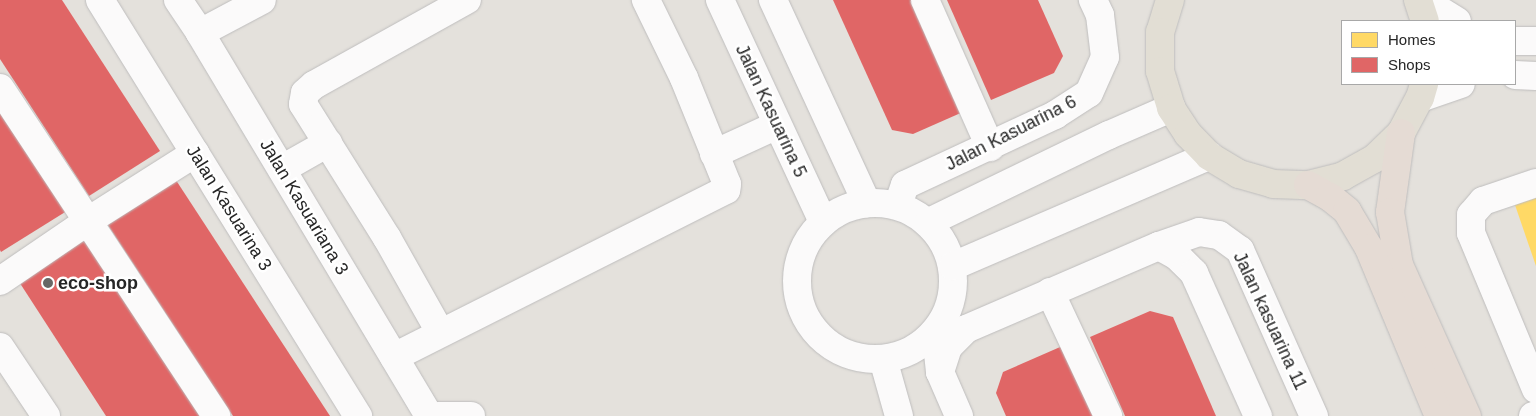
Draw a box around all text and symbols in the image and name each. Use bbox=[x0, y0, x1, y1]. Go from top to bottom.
legend bbox=[1341, 20, 1516, 85]
text: Homes bbox=[1388, 31, 1436, 48]
street label: Jalan Kasuarina 5 bbox=[731, 41, 811, 181]
text: Shops bbox=[1388, 56, 1431, 73]
street label: Jalan Kasuarina 6 bbox=[942, 91, 1080, 175]
street label: Jalan Kasuariana 3 bbox=[255, 135, 353, 279]
street label: Jalan Kasuarina 3 bbox=[182, 141, 276, 275]
street label: Jalan kasuarina 11 bbox=[1229, 249, 1311, 393]
place label: eco-shop bbox=[58, 272, 138, 294]
marker: eco-shop bbox=[42, 277, 54, 289]

